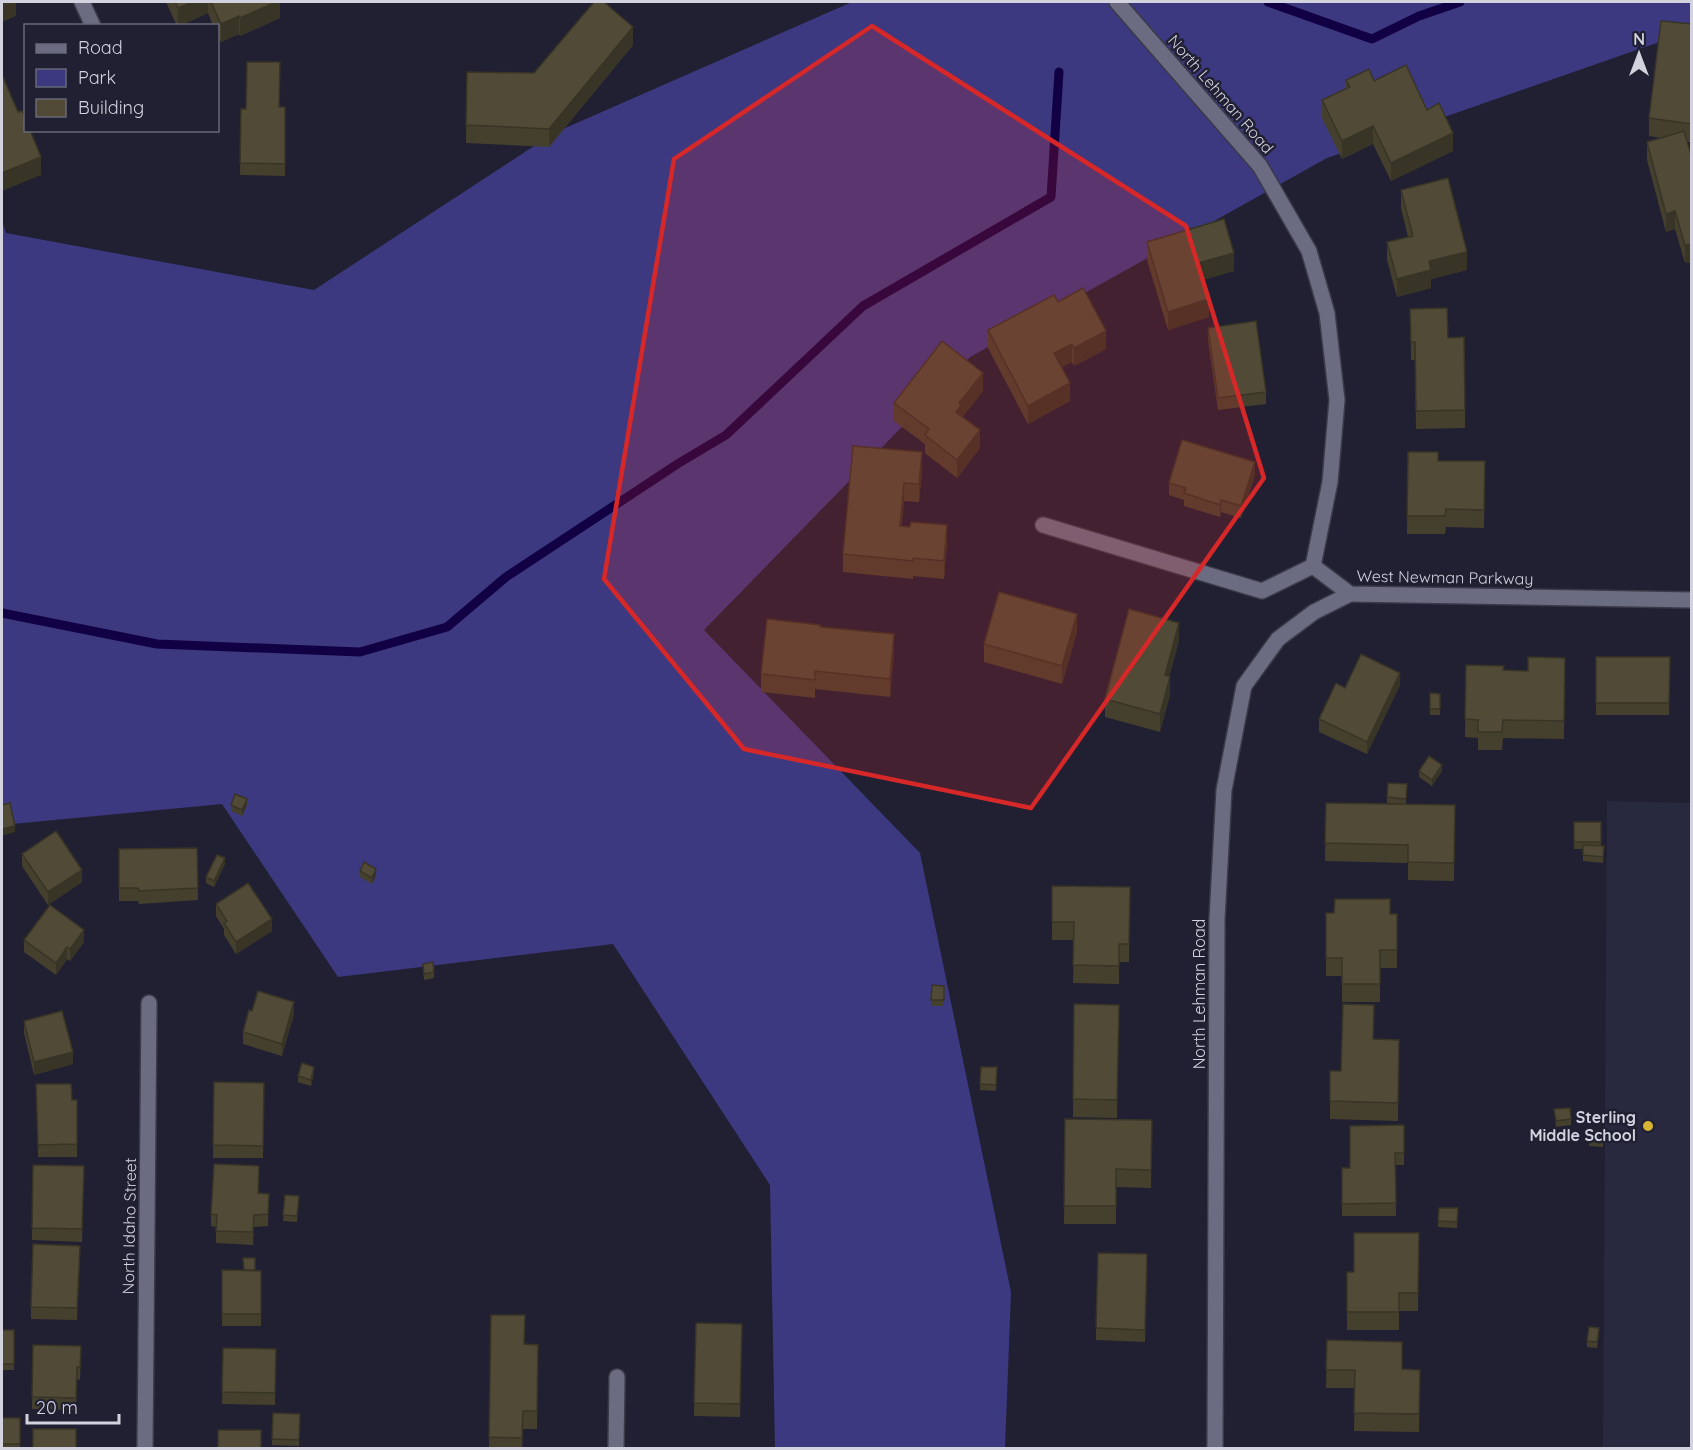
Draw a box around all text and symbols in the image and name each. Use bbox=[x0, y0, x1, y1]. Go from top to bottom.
legend bbox=[24, 24, 219, 132]
north arrow bbox=[1609, 24, 1669, 84]
text: N bbox=[1633, 29, 1645, 49]
street label: North Lehman Road bbox=[1164, 31, 1278, 157]
text: Road bbox=[78, 36, 123, 59]
text: Park bbox=[78, 66, 116, 89]
text: Building bbox=[78, 96, 144, 119]
street label: West Newman Parkway bbox=[1356, 565, 1534, 589]
street label: North Lehman Road bbox=[1189, 919, 1209, 1069]
place label: Sterling Middle School bbox=[1529, 1107, 1636, 1145]
marker: Sterling Middle School bbox=[1641, 1119, 1655, 1133]
street label: North Idaho Street bbox=[118, 1158, 140, 1294]
scale bar bbox=[27, 1387, 118, 1425]
text: 20 m bbox=[36, 1396, 78, 1419]

